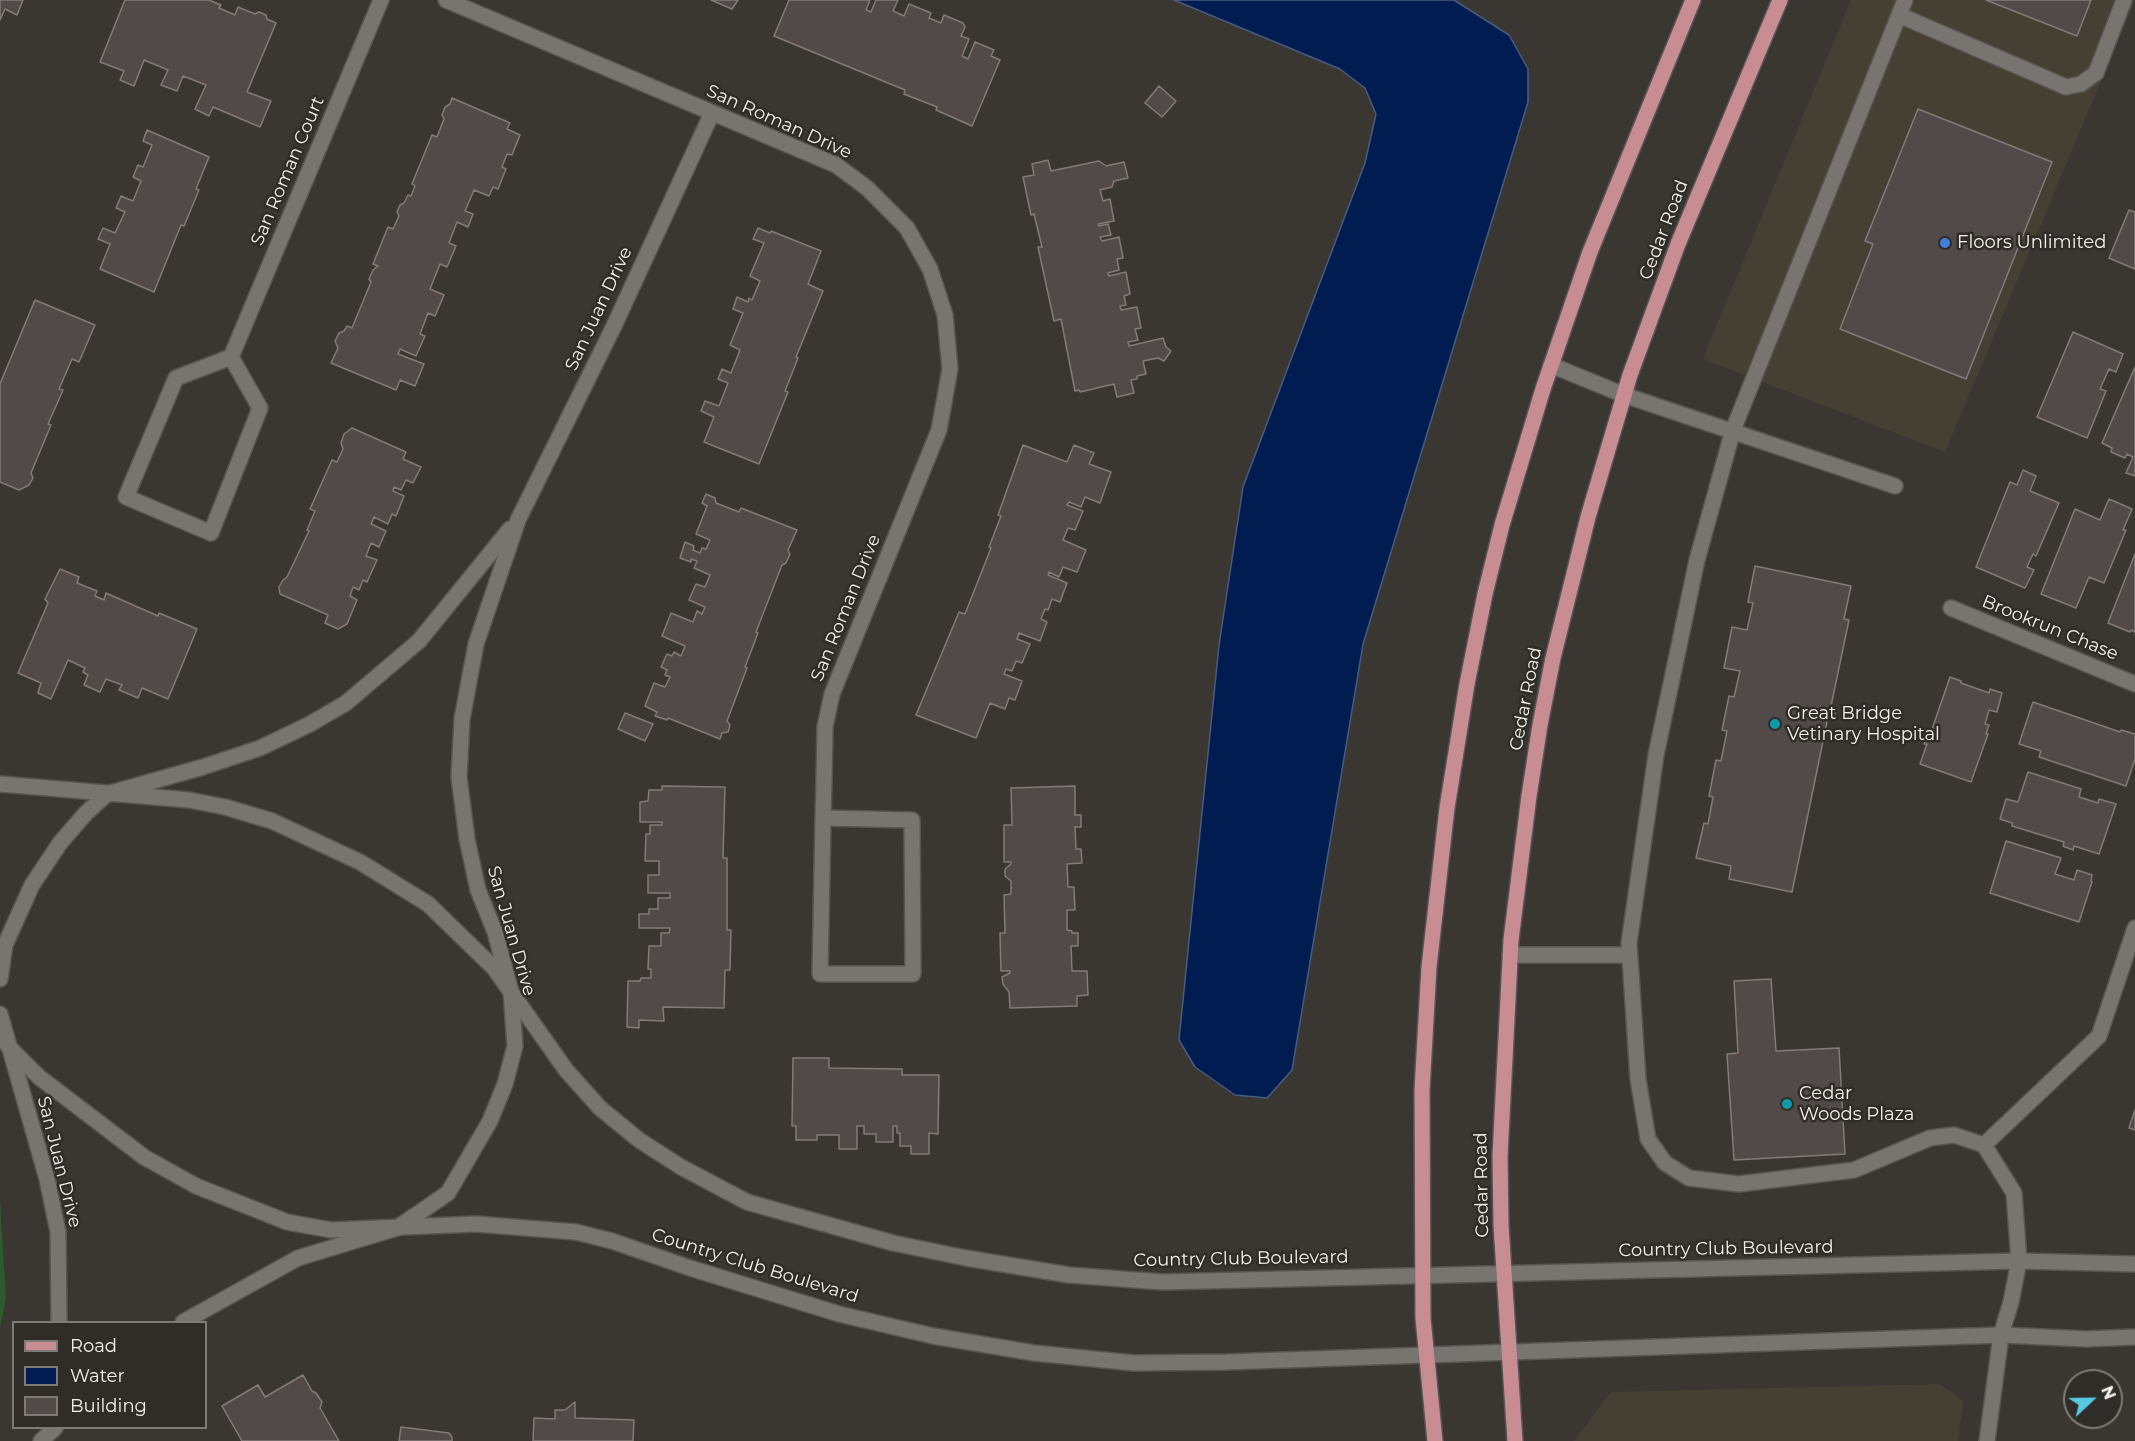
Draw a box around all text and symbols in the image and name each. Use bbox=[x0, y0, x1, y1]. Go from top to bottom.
street label: San Roman Drive bbox=[703, 80, 855, 164]
street label: San Roman Court bbox=[247, 93, 329, 249]
street label: Cedar Road bbox=[1635, 177, 1693, 283]
place label: Floors Unlimited bbox=[1957, 232, 2106, 254]
marker: Floors Unlimited bbox=[1938, 236, 1952, 250]
street label: San Juan Drive bbox=[561, 244, 637, 374]
street label: San Roman Drive bbox=[807, 531, 885, 685]
street label: Brookrun Chase bbox=[1979, 591, 2121, 665]
street label: Cedar Road bbox=[1505, 645, 1547, 753]
place label: Great Bridge Vetinary Hospital bbox=[1787, 703, 1940, 746]
marker: Great Bridge Vetinary Hospital bbox=[1768, 717, 1782, 731]
street label: San Juan Drive bbox=[482, 863, 540, 999]
place label: Cedar Woods Plaza bbox=[1799, 1083, 1914, 1126]
street label: San Juan Drive bbox=[32, 1094, 86, 1230]
marker: Cedar Woods Plaza bbox=[1780, 1097, 1794, 1111]
street label: Cedar Road bbox=[1470, 1132, 1494, 1238]
street label: Country Club Boulevard bbox=[649, 1224, 861, 1308]
street label: Country Club Boulevard bbox=[1618, 1236, 1834, 1262]
street label: Country Club Boulevard bbox=[1133, 1246, 1349, 1272]
legend bbox=[12, 1321, 207, 1429]
text: Road bbox=[70, 1335, 117, 1357]
text: Water bbox=[70, 1365, 125, 1387]
north arrow bbox=[2063, 1369, 2123, 1429]
text: N bbox=[2097, 1383, 2120, 1402]
text: Building bbox=[70, 1395, 147, 1417]

